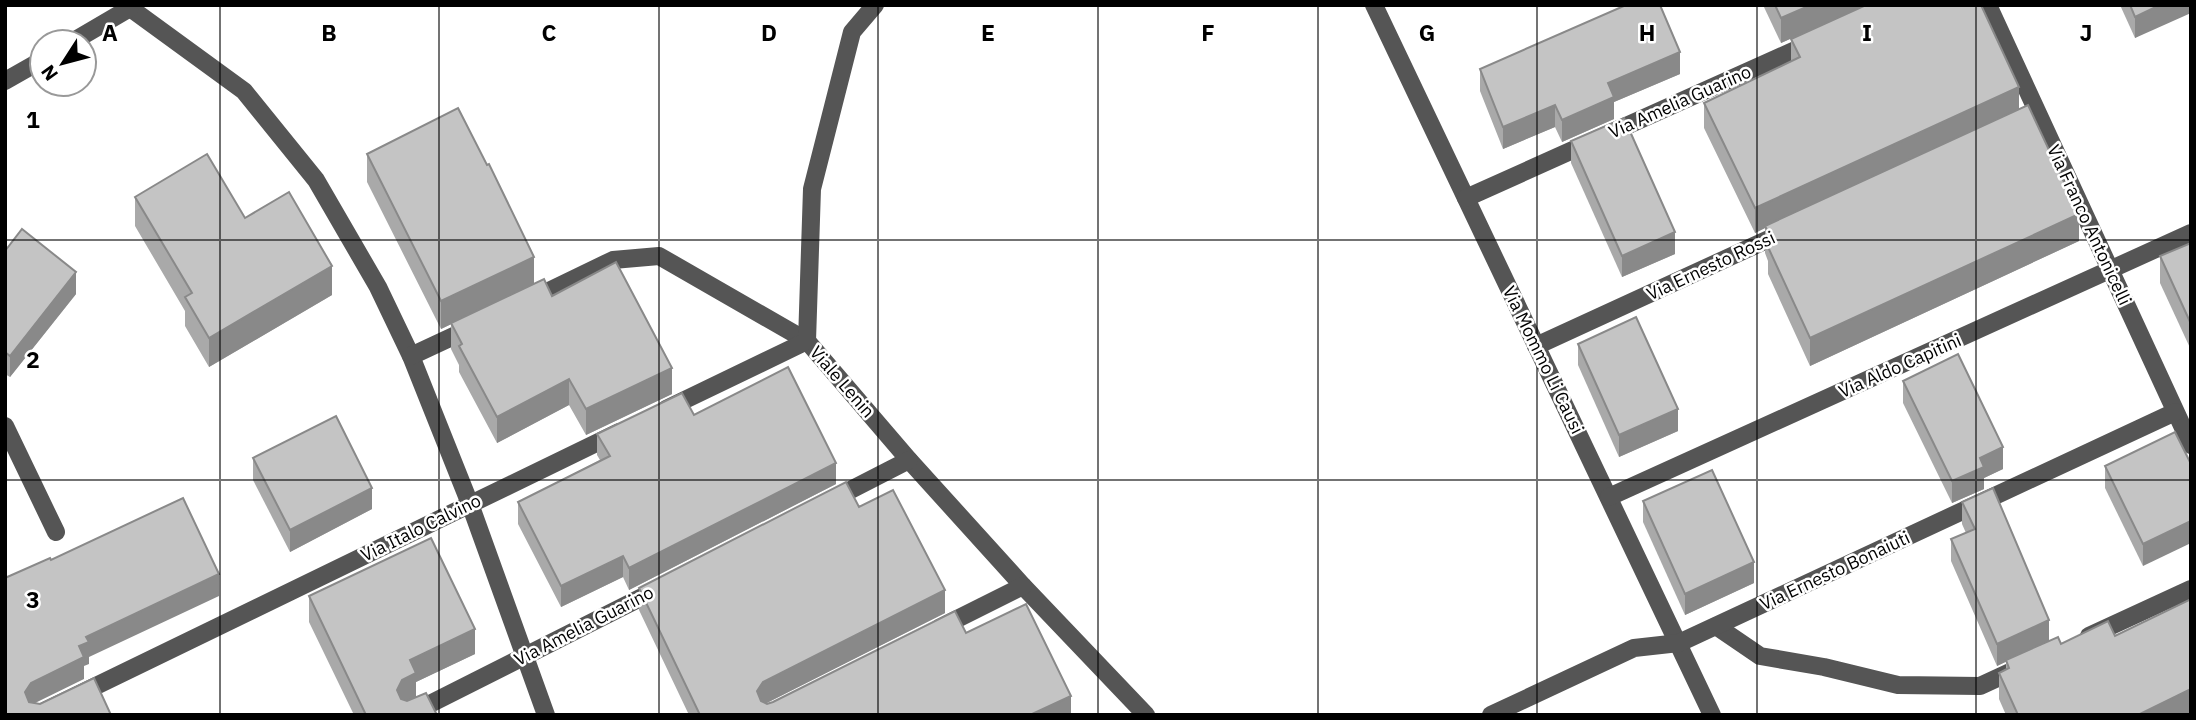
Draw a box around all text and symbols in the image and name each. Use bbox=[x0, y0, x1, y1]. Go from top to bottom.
text: A bbox=[102, 17, 118, 47]
text: B bbox=[321, 17, 337, 47]
text: C bbox=[542, 17, 557, 47]
text: D bbox=[761, 17, 777, 47]
text: E bbox=[981, 17, 995, 47]
text: F bbox=[1201, 17, 1215, 47]
text: G bbox=[1419, 17, 1435, 47]
text: H bbox=[1639, 17, 1655, 47]
text: I bbox=[1862, 17, 1872, 47]
text: J bbox=[2080, 17, 2092, 47]
north arrow bbox=[28, 28, 98, 98]
text: N bbox=[35, 60, 63, 86]
street label: Via Amelia Guarino bbox=[1605, 60, 1755, 143]
text: 1 bbox=[26, 104, 40, 134]
street label: Via Franco Antonicelli bbox=[2042, 141, 2137, 309]
street label: Via Ernesto Rossi bbox=[1643, 226, 1779, 305]
street label: Via Mommo Li Causi bbox=[1498, 282, 1589, 438]
street label: Via Aldo Capitini bbox=[1835, 328, 1965, 403]
street label: Viale Lenin bbox=[805, 341, 880, 422]
text: 2 bbox=[26, 344, 40, 374]
street label: Via Italo Calvino bbox=[357, 489, 485, 567]
street label: Via Ernesto Bonaiuti bbox=[1756, 526, 1913, 615]
street label: Via Amelia Guarino bbox=[510, 580, 657, 671]
text: 3 bbox=[26, 584, 40, 614]

